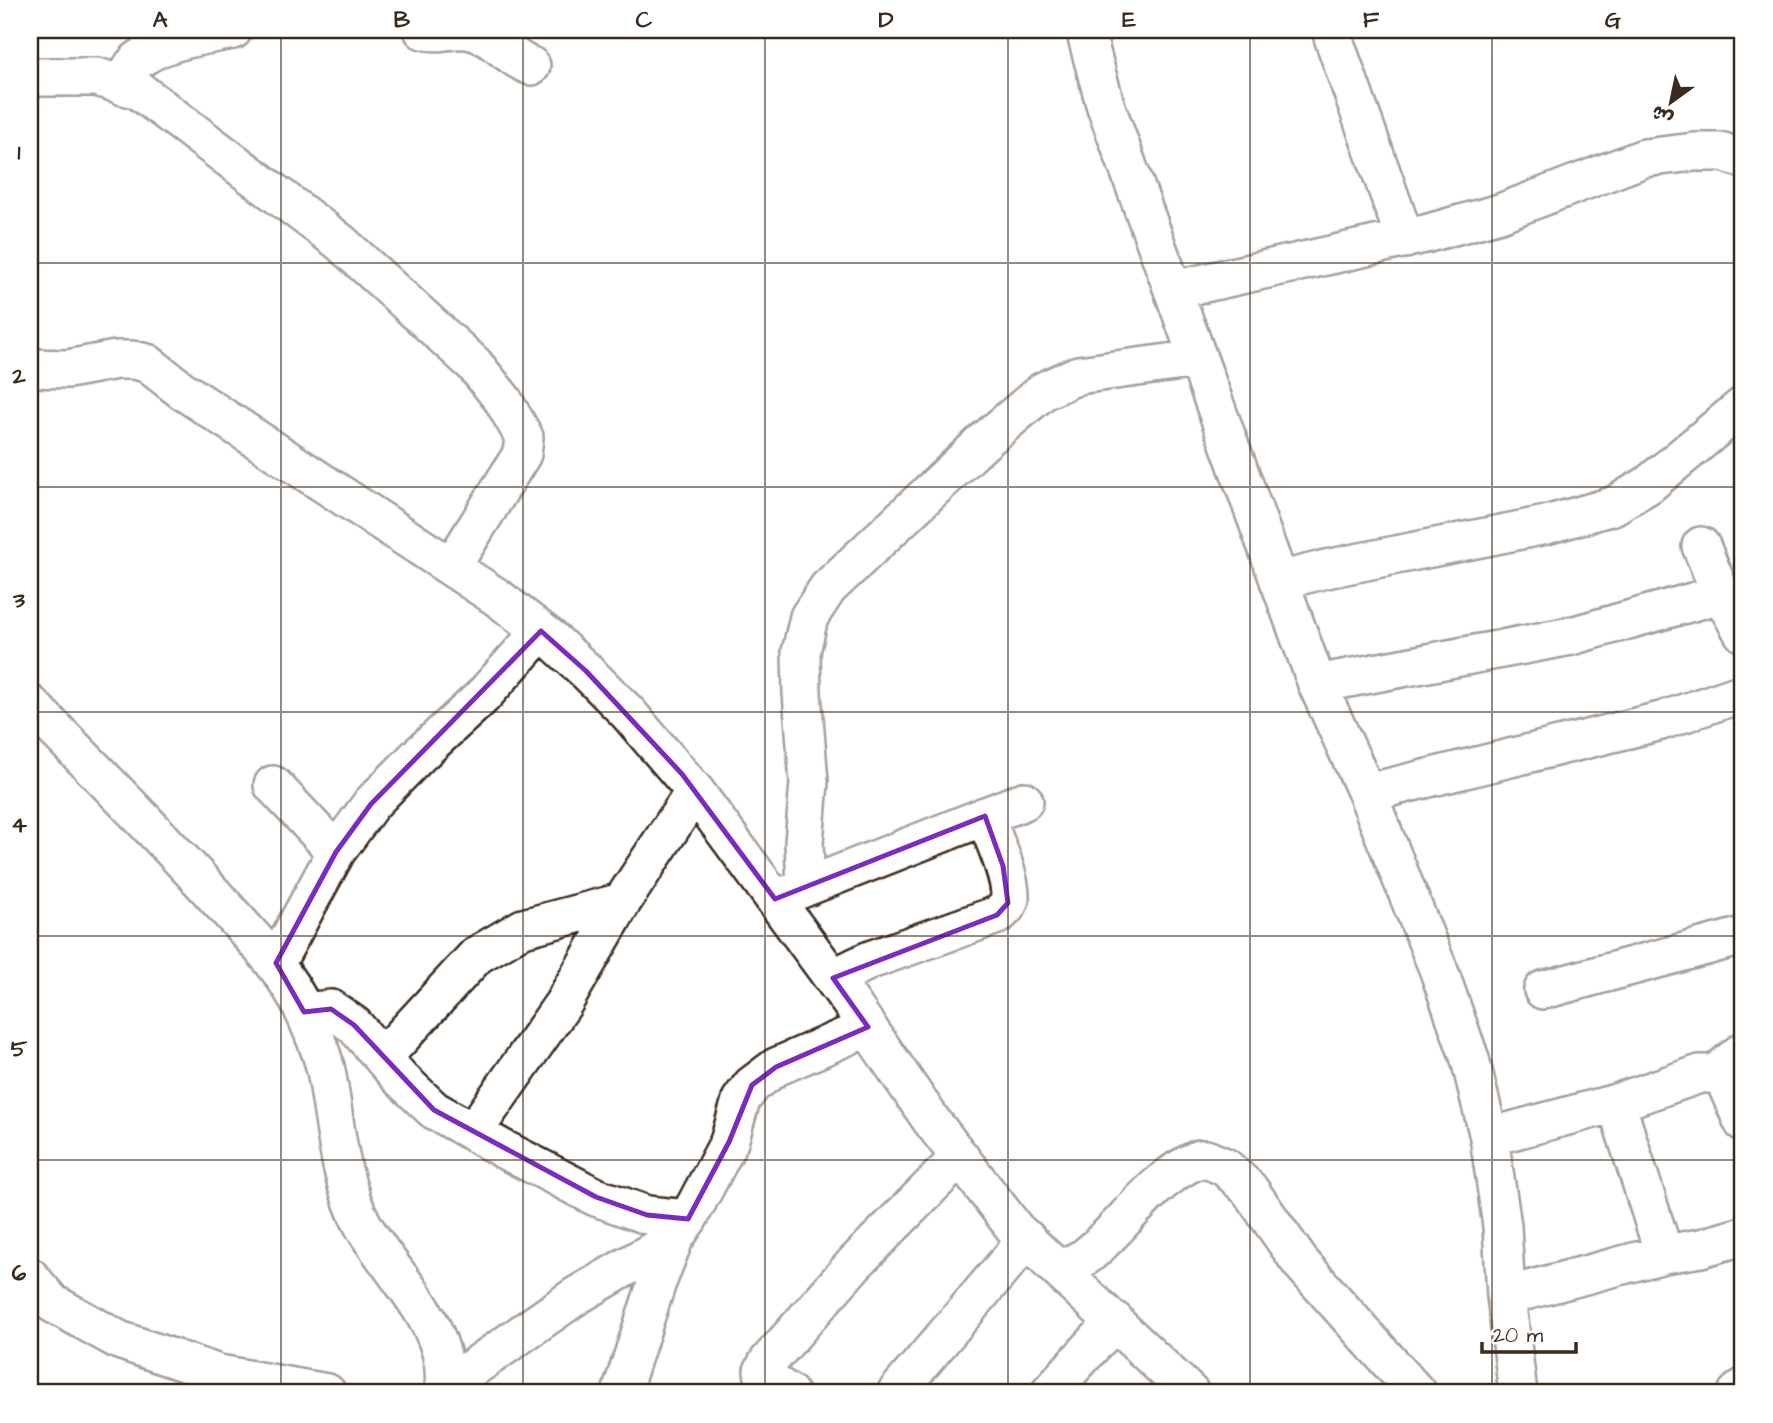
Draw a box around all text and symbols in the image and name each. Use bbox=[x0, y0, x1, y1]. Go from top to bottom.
text: A bbox=[153, 4, 168, 36]
text: B bbox=[394, 4, 411, 36]
text: C bbox=[636, 4, 653, 36]
text: D bbox=[879, 4, 894, 36]
text: E bbox=[1122, 4, 1136, 36]
text: F bbox=[1363, 4, 1380, 36]
text: G bbox=[1605, 4, 1621, 36]
north arrow bbox=[1636, 66, 1706, 136]
text: ش bbox=[1646, 98, 1679, 132]
text: 1 bbox=[18, 136, 21, 168]
text: 2 bbox=[11, 360, 26, 392]
text: 3 bbox=[12, 584, 25, 616]
text: 4 bbox=[11, 809, 27, 841]
text: 5 bbox=[11, 1033, 28, 1065]
text: 6 bbox=[12, 1257, 27, 1289]
scale bar bbox=[1482, 1311, 1577, 1355]
text: 20 m bbox=[1493, 1321, 1544, 1350]

